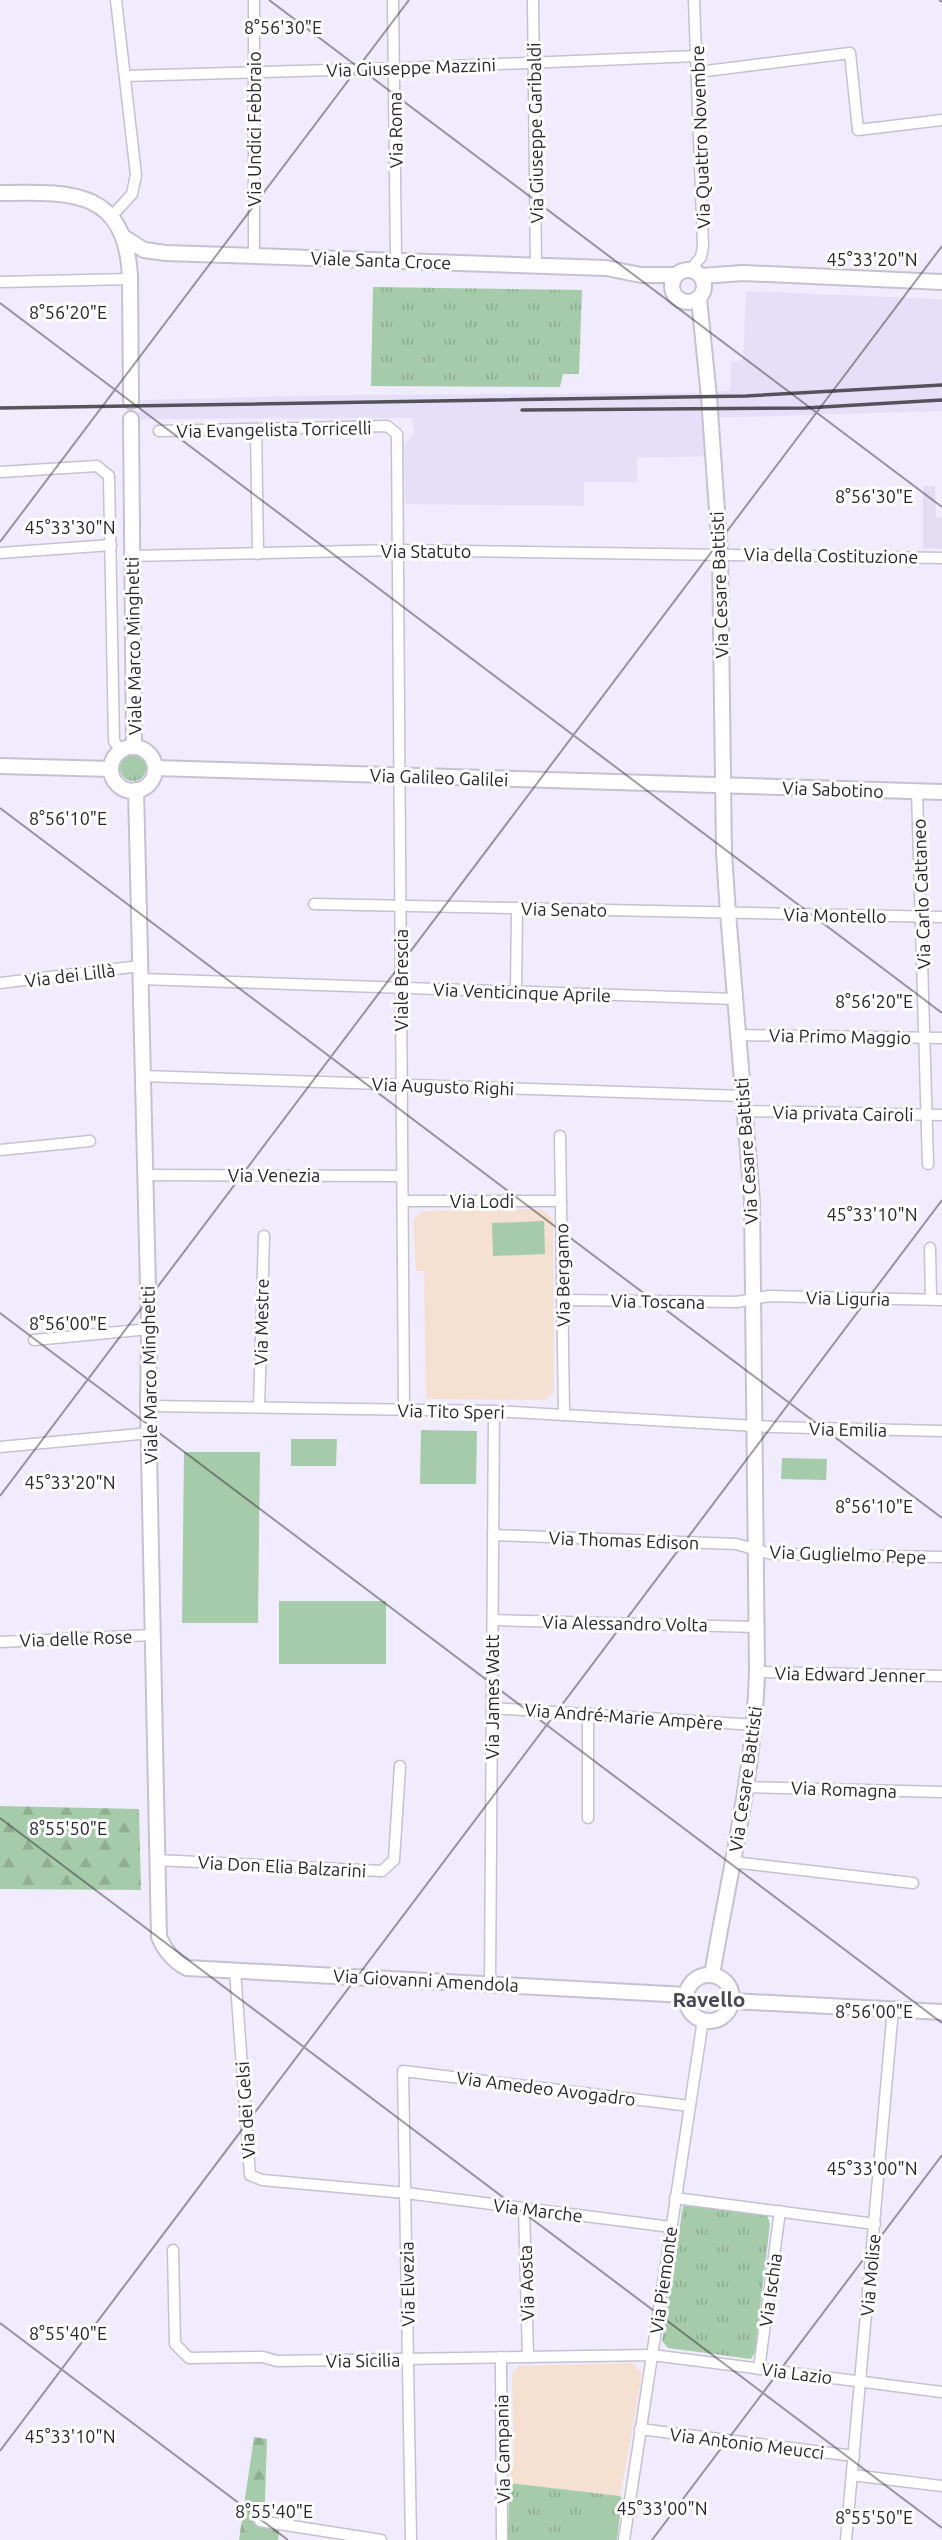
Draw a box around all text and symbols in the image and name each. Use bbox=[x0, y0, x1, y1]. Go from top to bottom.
text: 8°56'30"E bbox=[244, 17, 322, 37]
street label: Via Giuseppe Garibaldi bbox=[523, 42, 547, 224]
street label: Via Quattro Novembre bbox=[687, 45, 714, 229]
street label: Via Undici Febbraio bbox=[244, 51, 264, 207]
street label: Via Giuseppe Mazzini bbox=[326, 54, 496, 80]
street label: Via Roma bbox=[384, 92, 406, 168]
street label: Viale Santa Croce bbox=[310, 248, 452, 272]
text: 45°33'20"N bbox=[826, 249, 918, 269]
text: 8°56'20"E bbox=[29, 302, 107, 322]
street label: Via Evangelista Torricelli bbox=[176, 417, 372, 441]
text: 8°56'30"E bbox=[835, 486, 913, 506]
street label: Via Cesare Battisti bbox=[706, 511, 732, 659]
text: 45°33'30"N bbox=[24, 517, 116, 537]
street label: Via Statuto bbox=[381, 541, 471, 561]
street label: Via della Costituzione bbox=[744, 543, 918, 567]
street label: Viale Marco Minghetti bbox=[121, 557, 145, 735]
street label: Via Galileo Galilei bbox=[369, 765, 509, 789]
street label: Via Sabotino bbox=[782, 777, 884, 801]
text: 8°56'10"E bbox=[29, 808, 107, 828]
street label: Via Carlo Cattaneo bbox=[908, 818, 934, 970]
street label: Via Senato bbox=[521, 898, 607, 920]
street label: Via Montello bbox=[783, 904, 887, 926]
street label: Viale Brescia bbox=[391, 929, 411, 1031]
street label: Via dei Lillà bbox=[24, 960, 116, 990]
street label: Via Venticinque Aprile bbox=[433, 979, 611, 1005]
text: 8°56'20"E bbox=[835, 991, 913, 1011]
street label: Via Primo Maggio bbox=[769, 1025, 911, 1047]
street label: Via Augusto Righi bbox=[371, 1074, 515, 1098]
street label: Via Cesare Battisti bbox=[731, 1077, 761, 1225]
street label: Via privata Cairoli bbox=[772, 1102, 914, 1124]
street label: Via Venezia bbox=[228, 1165, 320, 1185]
street label: Via Lodi bbox=[450, 1191, 514, 1211]
text: 45°33'10"N bbox=[826, 1204, 918, 1224]
street label: Via Bergamo bbox=[551, 1223, 573, 1327]
street label: Via Mestre bbox=[250, 1278, 272, 1366]
street label: Viale Marco Minghetti bbox=[137, 1286, 161, 1464]
street label: Via Liguria bbox=[806, 1287, 890, 1309]
street label: Via Toscana bbox=[611, 1290, 705, 1312]
text: 8°56'00"E bbox=[29, 1313, 107, 1333]
street label: Via Tito Speri bbox=[397, 1400, 505, 1422]
street label: Via Emilia bbox=[809, 1418, 887, 1440]
text: 45°33'20"N bbox=[24, 1472, 116, 1492]
text: 8°56'10"E bbox=[835, 1496, 913, 1516]
street label: Via Thomas Edison bbox=[548, 1527, 700, 1553]
street label: Via Guglielmo Pepe bbox=[769, 1541, 927, 1567]
street label: Via Alessandro Volta bbox=[542, 1612, 708, 1634]
street label: Via delle Rose bbox=[19, 1626, 133, 1650]
street label: Via James Watt bbox=[482, 1635, 502, 1759]
street label: Via Edward Jenner bbox=[774, 1663, 926, 1685]
street label: Via André-Marie Ampère bbox=[524, 1699, 724, 1733]
street label: Via Cesare Battisti bbox=[725, 1705, 765, 1853]
street label: Via Romagna bbox=[791, 1777, 897, 1801]
text: 8°55'50"E bbox=[29, 1818, 107, 1838]
street label: Via Don Elia Balzarini bbox=[197, 1852, 367, 1880]
street label: Via Giovanni Amendola bbox=[333, 1965, 519, 1995]
district label: Ravello bbox=[672, 1987, 746, 2011]
text: 8°56'00"E bbox=[835, 2001, 913, 2021]
street label: Via dei Gelsi bbox=[232, 2061, 258, 2159]
street label: Via Amedeo Avogadro bbox=[455, 2067, 637, 2109]
text: 45°33'00"N bbox=[826, 2158, 918, 2178]
street label: Via Marche bbox=[492, 2195, 584, 2225]
street label: Via Piemonte bbox=[646, 2225, 680, 2335]
street label: Via Molise bbox=[856, 2233, 884, 2317]
street label: Via Elvezia bbox=[396, 2241, 418, 2327]
street label: Via Aosta bbox=[515, 2245, 537, 2321]
street label: Via Ischia bbox=[755, 2252, 785, 2328]
text: 8°55'40"E bbox=[29, 2323, 107, 2343]
street label: Via Sicilia bbox=[326, 2349, 400, 2371]
street label: Via Lazio bbox=[760, 2359, 834, 2387]
street label: Via Campania bbox=[491, 2394, 513, 2504]
street label: Via Antonio Meucci bbox=[669, 2424, 825, 2462]
text: 45°33'10"N bbox=[24, 2426, 116, 2446]
text: 45°33'00"N bbox=[616, 2498, 708, 2518]
text: 8°55'40"E bbox=[235, 2501, 313, 2521]
text: 8°55'50"E bbox=[835, 2507, 913, 2527]

